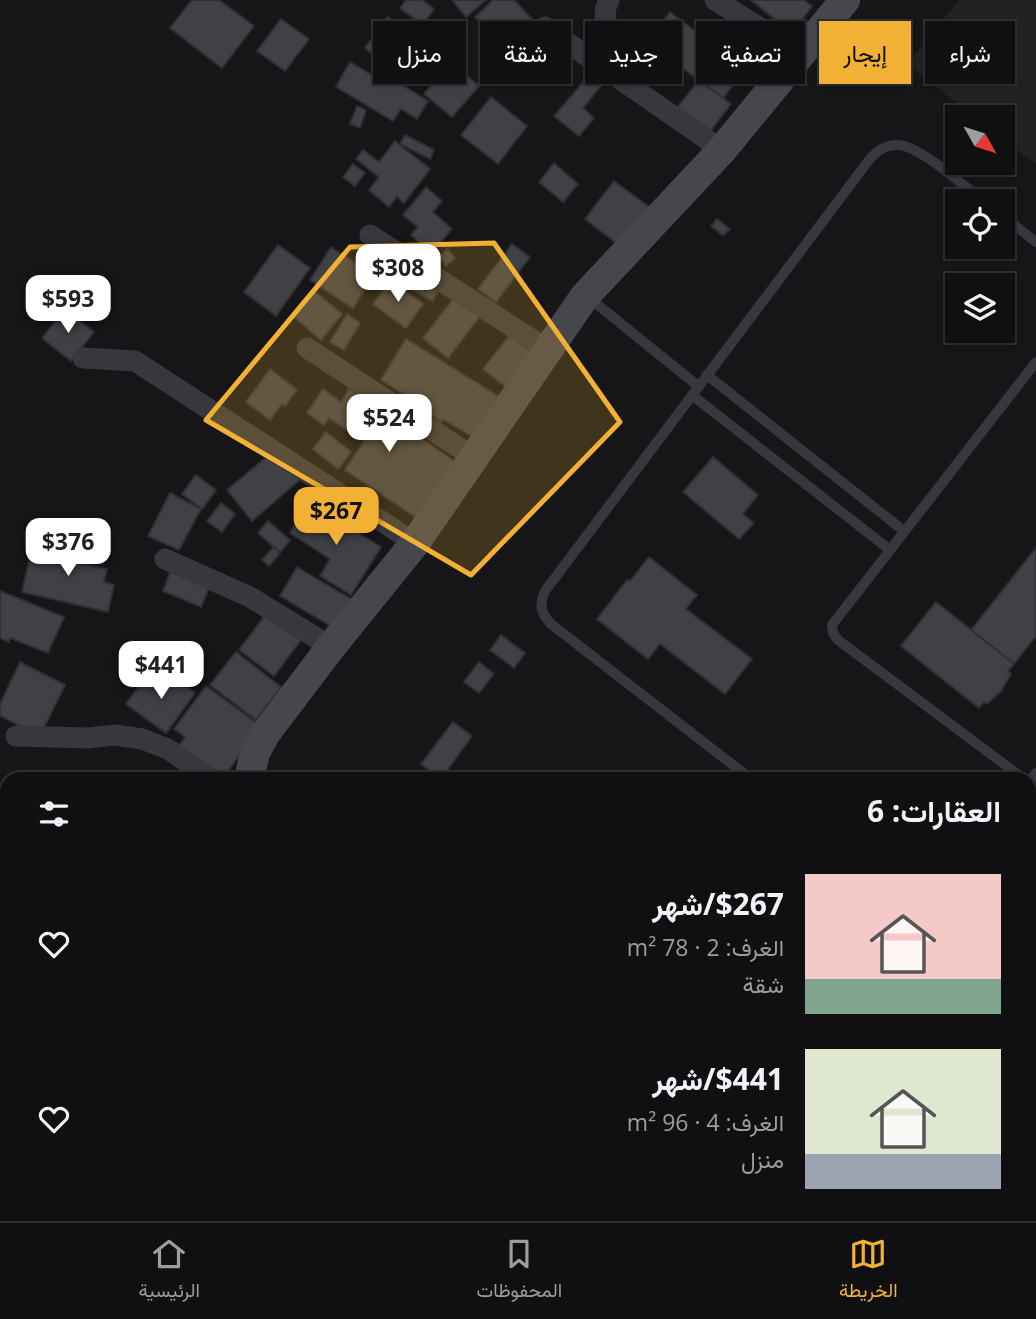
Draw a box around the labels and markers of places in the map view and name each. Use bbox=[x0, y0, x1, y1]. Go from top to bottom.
pin: $308 bbox=[357, 244, 439, 304]
pin: $593 bbox=[27, 276, 109, 335]
pin: $524 bbox=[348, 394, 430, 454]
pin: $267 bbox=[295, 488, 377, 547]
pin: $376 bbox=[27, 518, 109, 578]
pin: $441 bbox=[120, 642, 202, 701]

